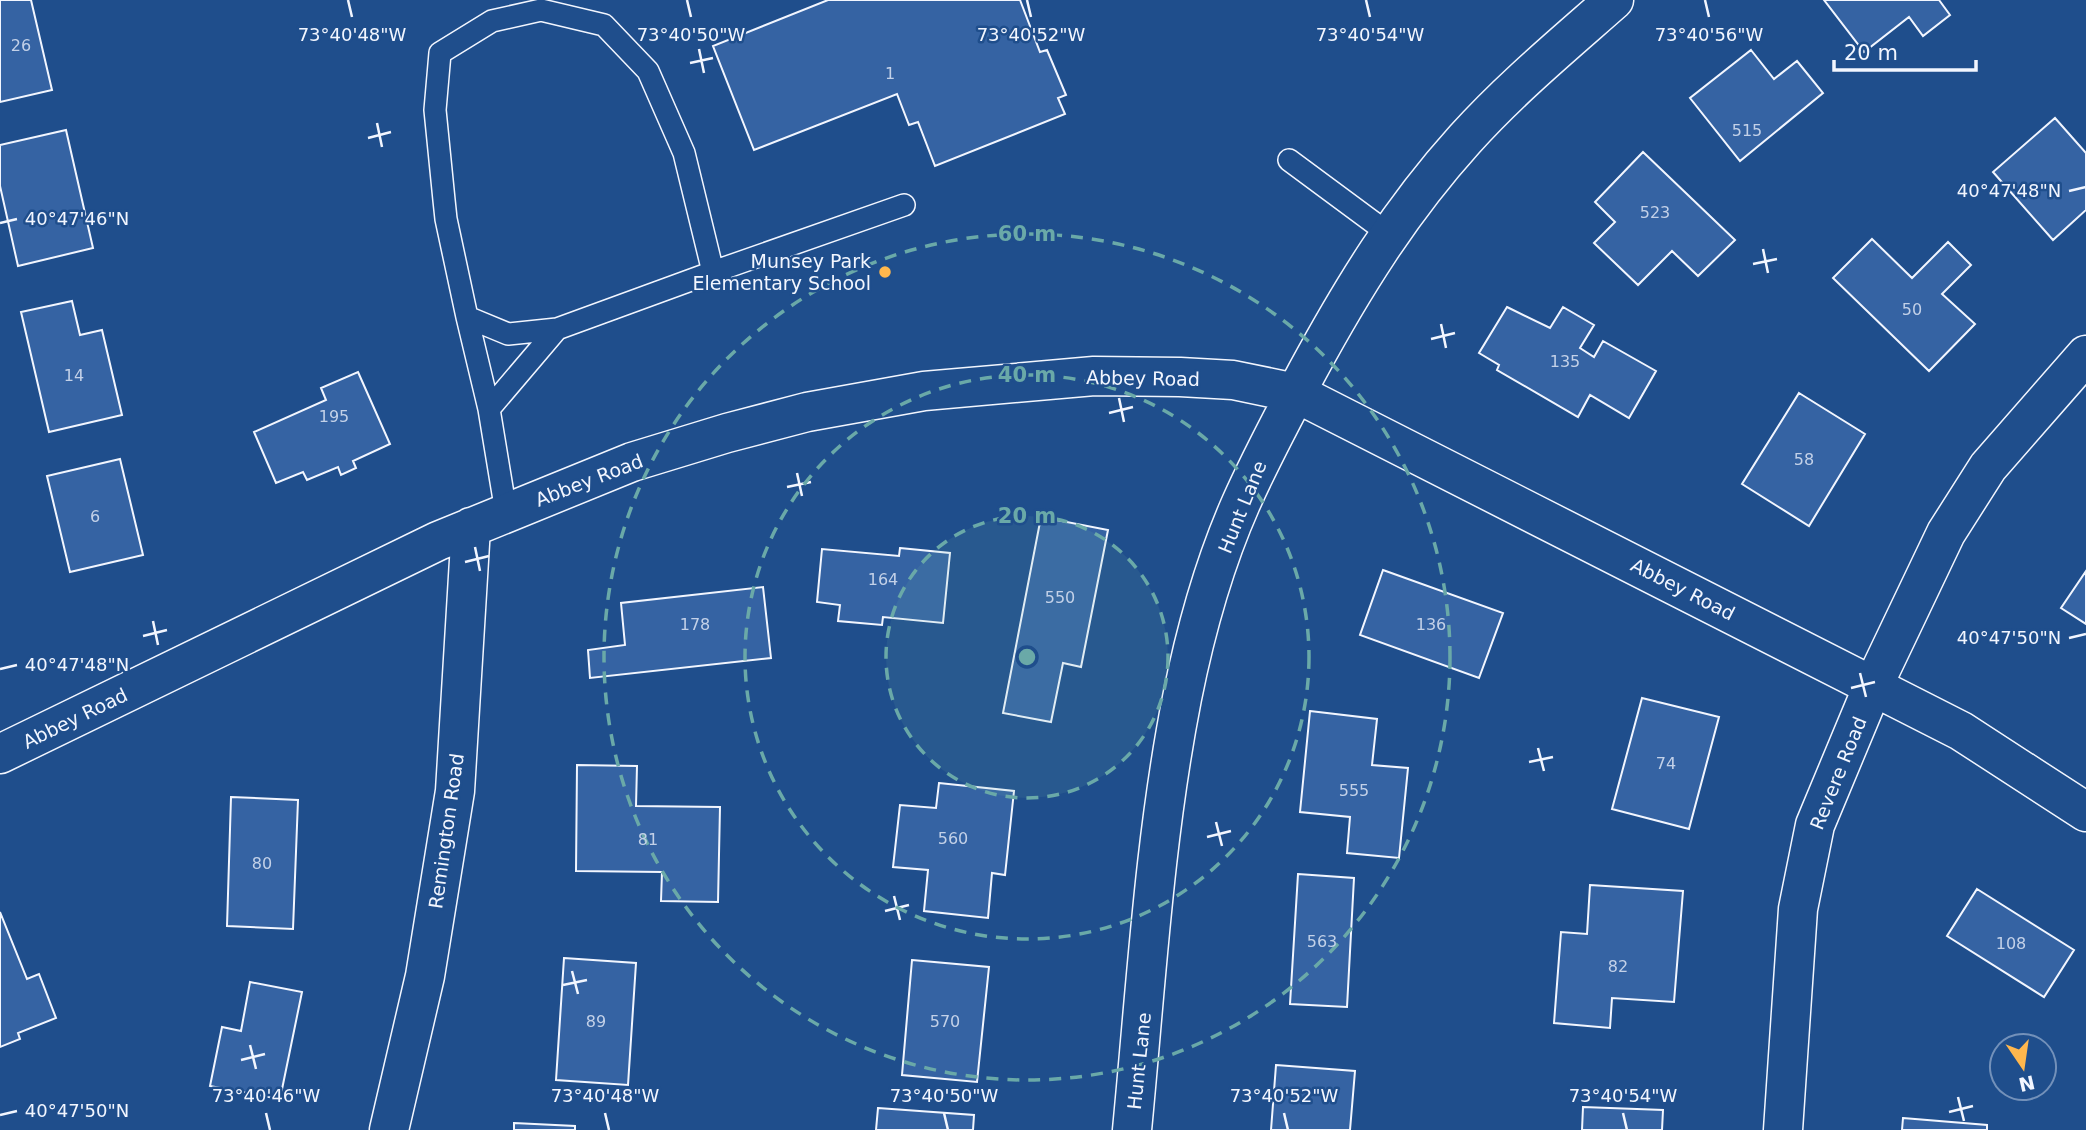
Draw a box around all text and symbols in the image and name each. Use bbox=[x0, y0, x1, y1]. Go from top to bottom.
text: 73°40'48"W bbox=[298, 24, 407, 45]
text: 73°40'50"W bbox=[637, 24, 746, 45]
text: 73°40'52"W bbox=[977, 24, 1086, 45]
text: 73°40'54"W bbox=[1316, 24, 1425, 45]
text: 73°40'56"W bbox=[1655, 24, 1764, 45]
scale bar bbox=[1834, 28, 1976, 72]
house number: 26 bbox=[11, 36, 31, 55]
text: 20 m bbox=[1844, 41, 1898, 65]
house number: 1 bbox=[885, 64, 895, 83]
house number: 515 bbox=[1732, 121, 1762, 140]
text: 40°47'48"N bbox=[1957, 180, 2061, 201]
house number: 523 bbox=[1640, 203, 1670, 222]
text: 40°47'46"N bbox=[25, 208, 129, 229]
text: 60 m bbox=[998, 222, 1056, 246]
place label: Munsey Park Elementary School bbox=[693, 250, 871, 294]
marker: Munsey Park Elementary School bbox=[877, 264, 893, 280]
house number: 50 bbox=[1902, 300, 1922, 319]
house number: 135 bbox=[1550, 352, 1580, 371]
text: 40 m bbox=[998, 363, 1056, 387]
house number: 14 bbox=[64, 366, 84, 385]
street label: Abbey Road bbox=[1086, 366, 1200, 390]
house number: 195 bbox=[319, 407, 349, 426]
street label: Abbey Road bbox=[532, 449, 646, 511]
house number: 58 bbox=[1794, 450, 1814, 469]
street label: Hunt Lane bbox=[1213, 458, 1271, 556]
text: 20 m bbox=[998, 504, 1056, 528]
house number: 6 bbox=[90, 507, 100, 526]
street label: Abbey Road bbox=[1627, 553, 1739, 625]
house number: 164 bbox=[868, 570, 898, 589]
house number: 550 bbox=[1045, 588, 1075, 607]
house number: 178 bbox=[680, 615, 710, 634]
house number: 136 bbox=[1416, 615, 1446, 634]
text: 40°47'50"N bbox=[1957, 627, 2061, 648]
centre of rings bbox=[1015, 645, 1039, 669]
text: 40°47'48"N bbox=[25, 654, 129, 675]
street label: Abbey Road bbox=[19, 683, 131, 753]
street label: Revere Road bbox=[1805, 713, 1871, 833]
street label: Remington Road bbox=[424, 752, 468, 910]
house number: 74 bbox=[1656, 754, 1676, 773]
house number: 555 bbox=[1339, 781, 1369, 800]
house number: 560 bbox=[938, 829, 968, 848]
house number: 81 bbox=[638, 830, 658, 849]
house number: 80 bbox=[252, 854, 272, 873]
house number: 563 bbox=[1307, 932, 1337, 951]
house number: 108 bbox=[1996, 934, 2026, 953]
house number: 82 bbox=[1608, 957, 1628, 976]
street label: Hunt Lane bbox=[1123, 1011, 1155, 1111]
house number: 89 bbox=[586, 1012, 606, 1031]
house number: 570 bbox=[930, 1012, 960, 1031]
north arrow bbox=[1988, 1032, 2058, 1102]
text: N bbox=[2017, 1071, 2037, 1096]
text: 73°40'46"W bbox=[212, 1085, 321, 1106]
text: 73°40'48"W bbox=[551, 1085, 660, 1106]
text: 73°40'50"W bbox=[890, 1085, 999, 1106]
text: 73°40'52"W bbox=[1230, 1085, 1339, 1106]
text: 73°40'54"W bbox=[1569, 1085, 1678, 1106]
text: 40°47'50"N bbox=[25, 1100, 129, 1121]

